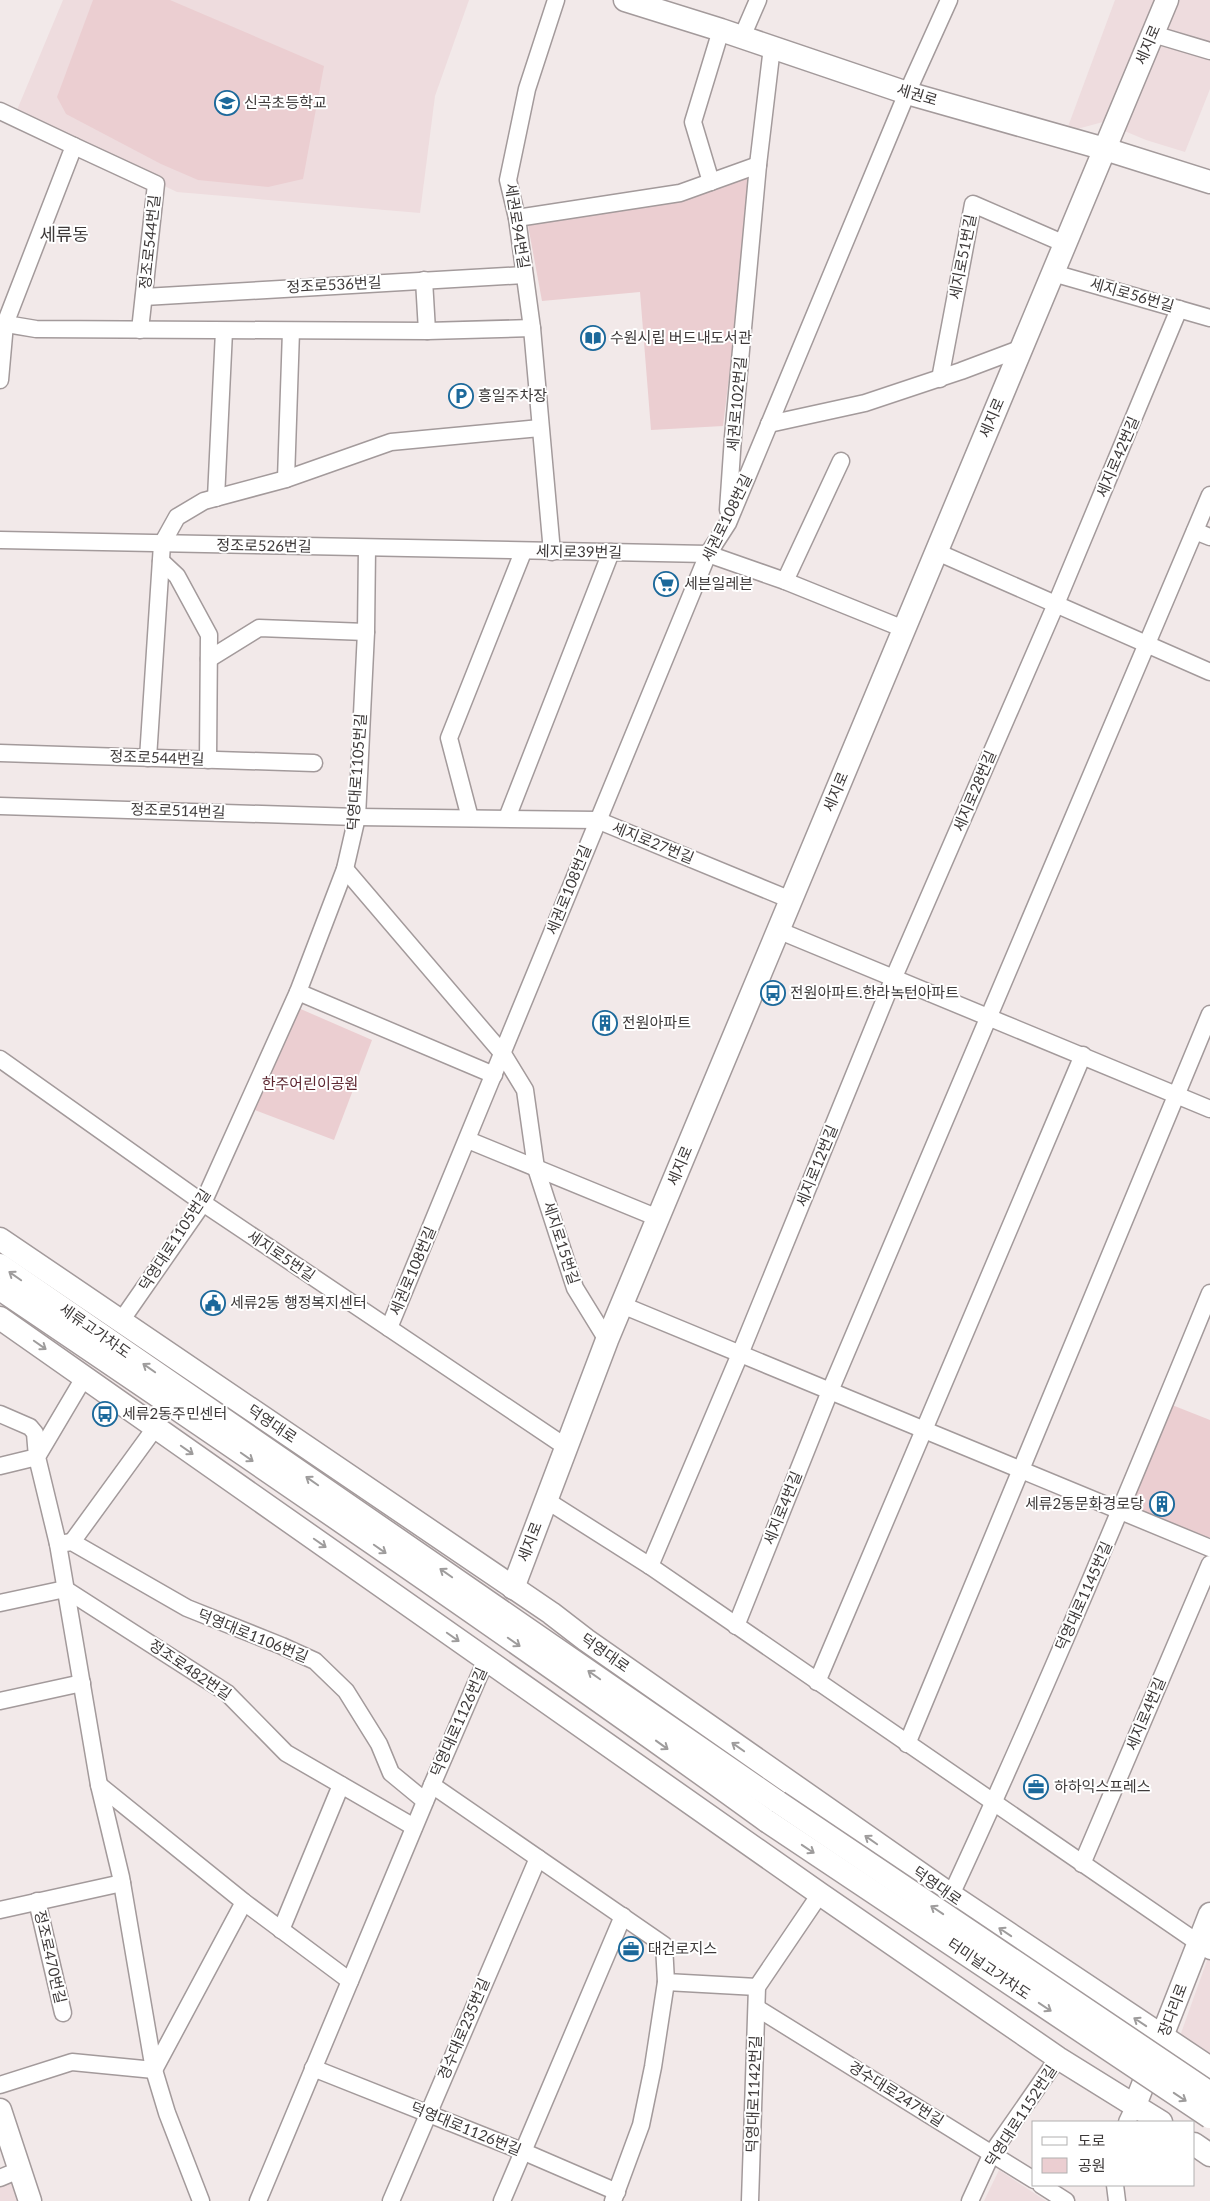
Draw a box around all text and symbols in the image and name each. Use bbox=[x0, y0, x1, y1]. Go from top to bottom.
street label: 세지로 bbox=[1131, 22, 1163, 67]
street label: 세권로 bbox=[895, 79, 940, 109]
school or university icon: 신곡초등학교 bbox=[214, 90, 240, 116]
place label: 신곡초등학교 bbox=[244, 93, 327, 111]
street label: 세권로94번길 bbox=[502, 182, 534, 270]
street label: 정조로544번길 bbox=[135, 194, 163, 290]
street label: 세지로51번길 bbox=[945, 213, 979, 301]
district label: 세류동 bbox=[39, 223, 89, 245]
street label: 정조로536번길 bbox=[286, 273, 382, 295]
street label: 세지로56번길 bbox=[1088, 273, 1176, 315]
library icon: 수원시립 버드내도서관 bbox=[580, 325, 606, 351]
place label: 수원시립 버드내도서관 bbox=[610, 328, 752, 346]
street label: 세권로102번길 bbox=[723, 356, 749, 452]
parking icon: 흥일주차장 bbox=[448, 383, 474, 409]
place label: 흥일주차장 bbox=[478, 386, 547, 404]
street label: 세지로 bbox=[975, 395, 1007, 440]
street label: 세지로42번길 bbox=[1092, 413, 1142, 500]
street label: 세권로108번길 bbox=[697, 471, 755, 564]
street label: 정조로526번길 bbox=[216, 535, 312, 555]
street label: 세지로39번길 bbox=[536, 541, 622, 561]
supermarket icon: 세븐일레븐 bbox=[653, 571, 679, 597]
place label: 세븐일레븐 bbox=[684, 574, 753, 592]
street label: 덕영대로1105번길 bbox=[343, 713, 369, 831]
street label: 정조로544번길 bbox=[109, 746, 205, 768]
street label: 세지로28번길 bbox=[949, 747, 999, 834]
street label: 세지로 bbox=[819, 769, 851, 814]
street label: 정조로514번길 bbox=[130, 799, 226, 821]
street label: 세지로27번길 bbox=[610, 818, 697, 867]
street label: 세권로108번길 bbox=[542, 842, 594, 937]
bus stop icon: 전원아파트.한라녹턴아파트 bbox=[760, 980, 786, 1006]
place label: 전원아파트.한라녹턴아파트 bbox=[790, 983, 959, 1001]
building icon: 전원아파트 bbox=[592, 1010, 618, 1036]
place label: 전원아파트 bbox=[622, 1013, 691, 1031]
park label: 한주어린이공원 bbox=[262, 1074, 358, 1092]
street label: 세지로12번길 bbox=[792, 1122, 841, 1209]
street label: 세지로 bbox=[663, 1143, 695, 1188]
street label: 덕영대로1105번길 bbox=[135, 1185, 214, 1294]
street label: 세지로15번길 bbox=[540, 1199, 584, 1287]
street label: 세권로108번길 bbox=[385, 1223, 439, 1318]
street label: 세지로5번길 bbox=[244, 1226, 319, 1284]
one-way arrow bbox=[9, 1271, 23, 1281]
public building icon: 세류2동 행정복지센터 bbox=[200, 1290, 226, 1316]
place label: 세류2동 행정복지센터 bbox=[230, 1293, 367, 1311]
street label: 세류고가차도 bbox=[56, 1299, 135, 1361]
one-way arrow bbox=[33, 1340, 47, 1350]
one-way arrow bbox=[142, 1363, 156, 1373]
street label: 덕영대로 bbox=[245, 1400, 300, 1446]
bus stop icon: 세류2동주민센터 bbox=[92, 1401, 118, 1427]
place label: 세류2동주민센터 bbox=[122, 1404, 227, 1422]
one-way arrow bbox=[179, 1445, 193, 1455]
one-way arrow bbox=[240, 1452, 254, 1462]
street label: 세지로4번길 bbox=[759, 1468, 805, 1547]
one-way arrow bbox=[305, 1476, 319, 1486]
building icon: 세류2동문화경로당 bbox=[1149, 1491, 1175, 1517]
place label: 세류2동문화경로당 bbox=[1025, 1494, 1144, 1512]
street label: 세지로 bbox=[513, 1519, 545, 1564]
one-way arrow bbox=[313, 1538, 327, 1548]
street label: 덕영대로1145번길 bbox=[1051, 1538, 1115, 1653]
one-way arrow bbox=[373, 1544, 387, 1554]
one-way arrow bbox=[439, 1568, 453, 1578]
street label: 덕영대로1106번길 bbox=[195, 1605, 311, 1665]
street label: 덕영대로 bbox=[578, 1629, 633, 1675]
one-way arrow bbox=[446, 1632, 460, 1642]
street label: 정조로482번길 bbox=[146, 1635, 235, 1703]
one-way arrow bbox=[507, 1637, 521, 1647]
street label: 덕영대로1126번길 bbox=[426, 1664, 490, 1779]
one-way arrow bbox=[587, 1670, 601, 1680]
street label: 세지로4번길 bbox=[1122, 1674, 1169, 1753]
one-way arrow bbox=[655, 1740, 669, 1750]
one-way arrow bbox=[731, 1742, 745, 1752]
office icon: 하하익스프레스 bbox=[1023, 1774, 1049, 1800]
place label: 하하익스프레스 bbox=[1054, 1777, 1151, 1795]
one-way arrow bbox=[864, 1835, 878, 1845]
one-way arrow bbox=[801, 1843, 815, 1854]
street label: 덕영대로 bbox=[910, 1862, 965, 1908]
one-way arrow bbox=[931, 1904, 945, 1914]
street label: 정조로470번길 bbox=[32, 1908, 70, 2005]
one-way arrow bbox=[998, 1927, 1012, 1937]
street label: 터미널고가차도 bbox=[944, 1934, 1035, 2003]
office icon: 대건로지스 bbox=[618, 1936, 644, 1962]
place label: 대건로지스 bbox=[648, 1939, 717, 1957]
street label: 경수대로235번길 bbox=[434, 1975, 493, 2082]
street label: 장다리로 bbox=[1154, 1981, 1190, 2039]
one-way arrow bbox=[1038, 2002, 1052, 2012]
one-way arrow bbox=[1133, 2017, 1147, 2028]
street label: 덕영대로1142번길 bbox=[742, 2035, 764, 2153]
street label: 경수대로247번길 bbox=[846, 2057, 947, 2130]
street label: 덕영대로1152번길 bbox=[981, 2061, 1060, 2170]
one-way arrow bbox=[1173, 2092, 1187, 2102]
street label: 덕영대로1126번길 bbox=[408, 2098, 524, 2158]
legend bbox=[1032, 2121, 1195, 2186]
text: 도로 bbox=[1078, 2131, 1106, 2149]
text: 공원 bbox=[1078, 2156, 1106, 2174]

